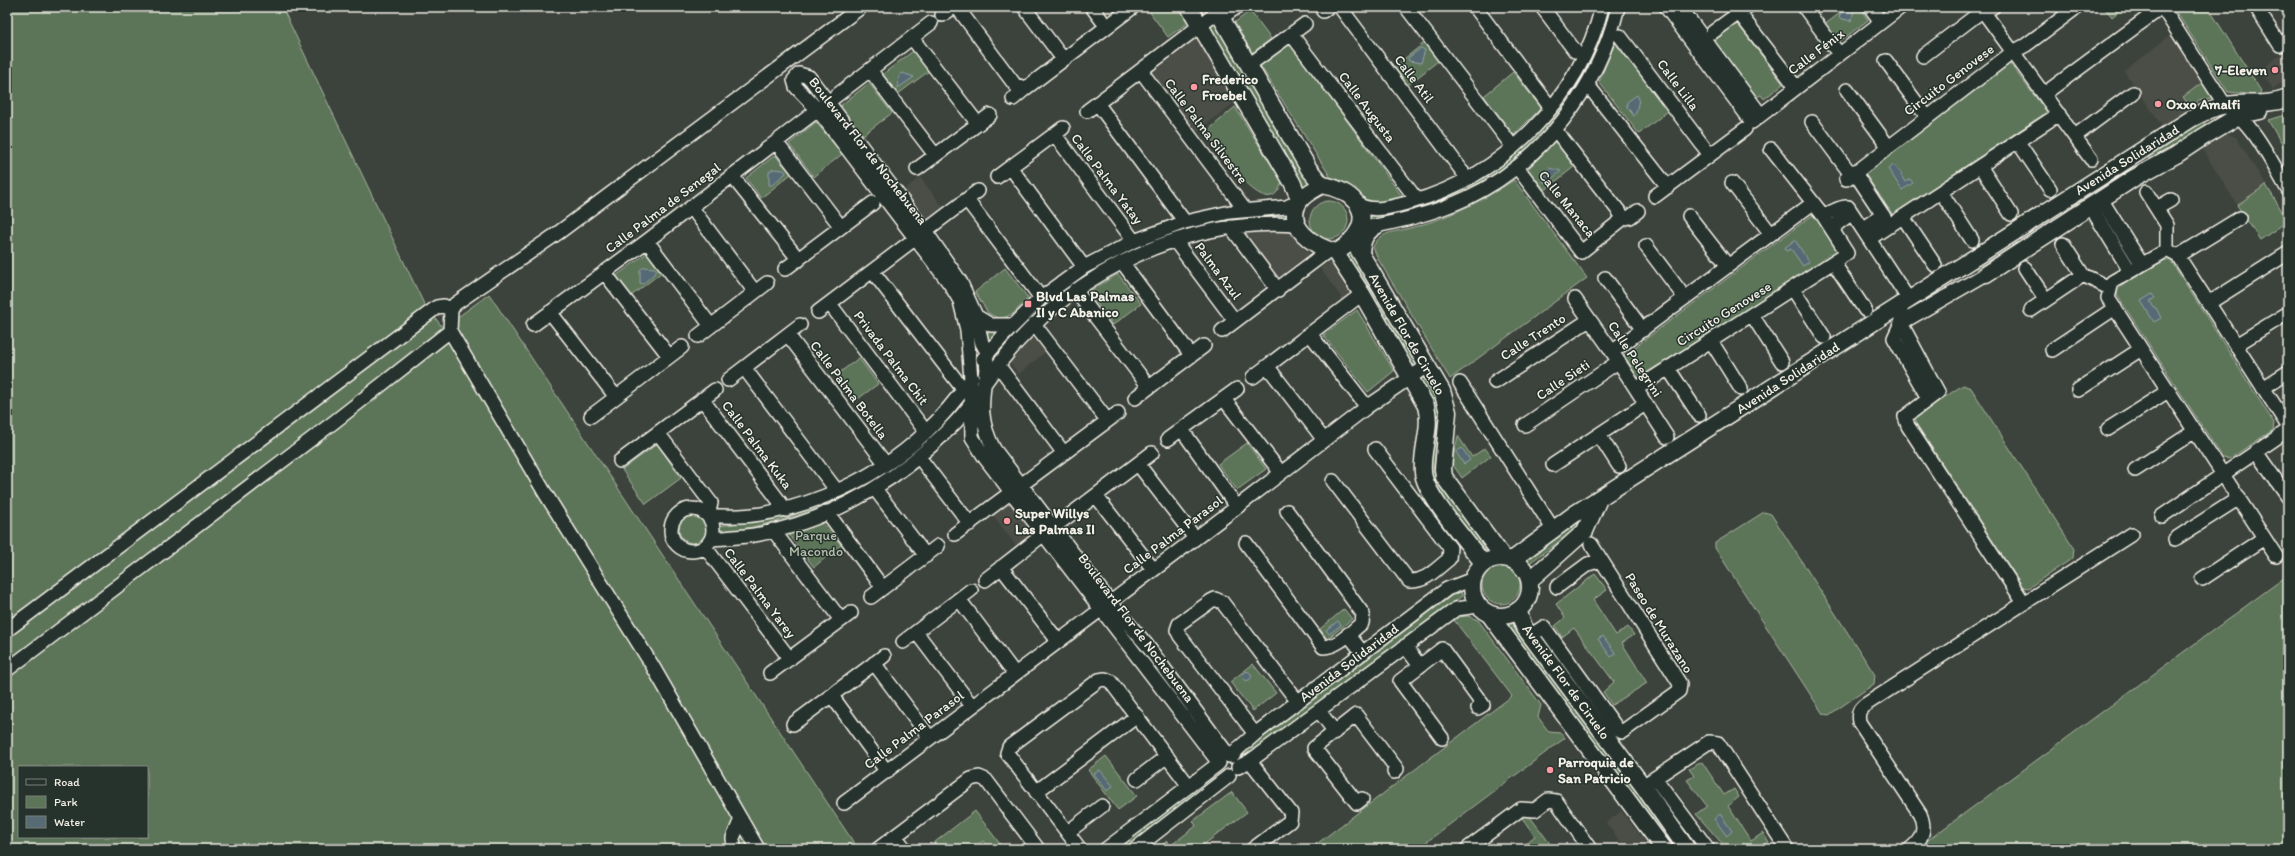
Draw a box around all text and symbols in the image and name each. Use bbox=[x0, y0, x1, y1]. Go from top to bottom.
street label: Calle Fénix bbox=[1784, 25, 1848, 79]
street label: Circuito Genovese bbox=[1900, 40, 1998, 120]
street label: Calle Atil bbox=[1390, 52, 1438, 106]
street label: Calle Lilla bbox=[1653, 56, 1703, 115]
place label: 7-Eleven bbox=[2214, 62, 2267, 79]
marker: 7-Eleven bbox=[2270, 65, 2280, 75]
street label: Calle Augusta bbox=[1335, 68, 1399, 146]
place label: Frederico Froebel bbox=[1202, 71, 1258, 104]
street label: Boulevard Flor de Nochebuena bbox=[805, 74, 931, 228]
street label: Calle Palma Silvestre bbox=[1161, 75, 1251, 187]
marker: Frederico Froebel bbox=[1189, 82, 1199, 92]
place label: Oxxo Amalfi bbox=[2166, 96, 2240, 113]
marker: Oxxo Amalfi bbox=[2153, 99, 2163, 109]
street label: Avenida Solidaridad bbox=[2072, 121, 2183, 199]
street label: Calle Palma Yatay bbox=[1067, 130, 1147, 228]
street label: Calle Palma de Senegal bbox=[602, 159, 724, 257]
street label: Calle Manaca bbox=[1535, 167, 1599, 241]
street label: Palma Azul bbox=[1191, 239, 1245, 303]
street label: Avenide Flor de Ciruelo bbox=[1365, 270, 1449, 398]
street label: Circuito Genovese bbox=[1673, 278, 1775, 350]
place label: Blvd Las Palmas II y C Abanico bbox=[1036, 288, 1134, 321]
marker: Blvd Las Palmas II y C Abanico bbox=[1023, 299, 1033, 309]
street label: Privada Palma Chit bbox=[850, 307, 932, 409]
street label: Calle Trento bbox=[1497, 310, 1569, 364]
street label: Calle Pelegrini bbox=[1604, 318, 1666, 400]
street label: Calle Palma Botella bbox=[806, 337, 892, 443]
street label: Avenida Solidaridad bbox=[1733, 338, 1843, 418]
street label: Calle Sieti bbox=[1533, 356, 1593, 404]
street label: Calle Palma Kuka bbox=[718, 397, 796, 493]
street label: Calle Palma Parasol bbox=[1120, 492, 1226, 578]
place label: Super Willys Las Palmas II bbox=[1015, 505, 1095, 538]
marker: Super Willys Las Palmas II bbox=[1002, 516, 1012, 526]
park label: Parque Macondo bbox=[789, 527, 843, 560]
street label: Calle Palma Yarey bbox=[720, 544, 800, 642]
street label: Boulevard Flor de Nochebuena bbox=[1074, 550, 1198, 706]
street label: Paseo de Murazano bbox=[1621, 570, 1697, 676]
street label: Avenida Solidaridad bbox=[1296, 620, 1402, 706]
street label: Avenide Flor de Ciruelo bbox=[1518, 621, 1614, 743]
street label: Calle Palma Parasol bbox=[861, 687, 967, 773]
place label: Parroquia de San Patricio bbox=[1558, 754, 1634, 787]
marker: Parroquia de San Patricio bbox=[1545, 765, 1555, 775]
legend bbox=[18, 766, 148, 838]
text: Road bbox=[54, 775, 80, 789]
text: Park bbox=[54, 795, 78, 809]
text: Water bbox=[54, 815, 85, 829]

